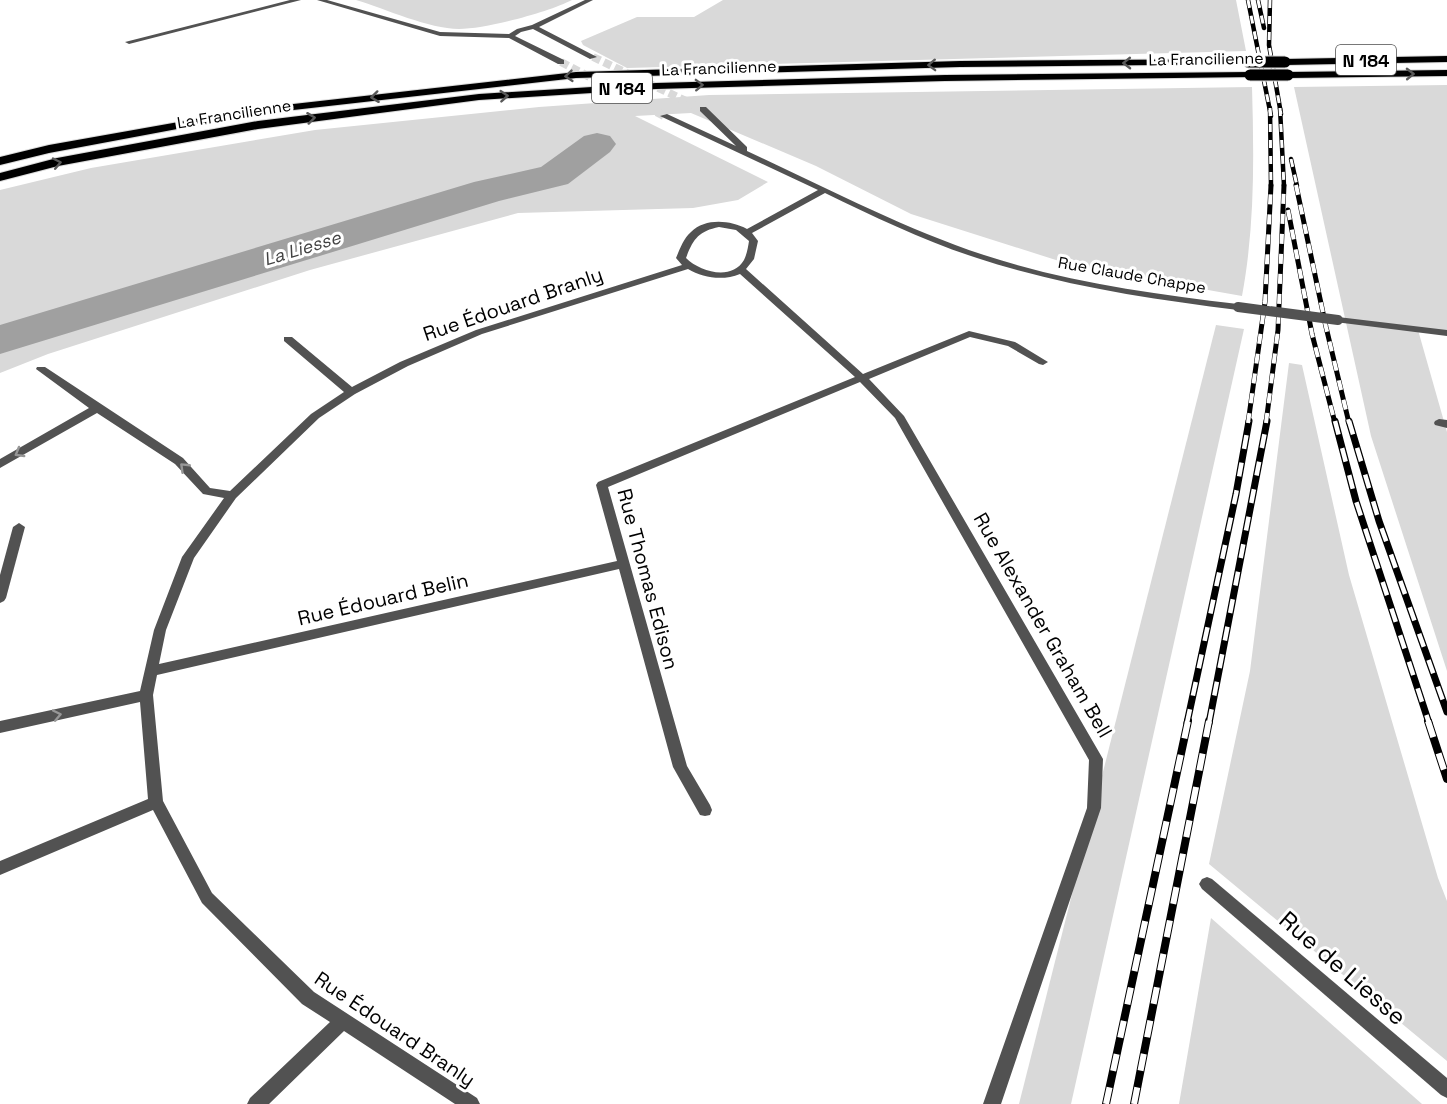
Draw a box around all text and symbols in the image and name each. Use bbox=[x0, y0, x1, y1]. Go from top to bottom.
road number: N 184 bbox=[1336, 45, 1396, 75]
street label: La Francilienne bbox=[1148, 47, 1264, 71]
street label: La Francilienne bbox=[661, 55, 777, 81]
one-way arrow bbox=[1122, 57, 1131, 69]
one-way arrow bbox=[927, 59, 936, 72]
one-way arrow bbox=[1405, 68, 1414, 81]
one-way arrow bbox=[565, 69, 574, 82]
road number: N 184 bbox=[592, 73, 652, 103]
one-way arrow bbox=[695, 79, 704, 91]
one-way arrow bbox=[500, 89, 509, 102]
one-way arrow bbox=[371, 90, 380, 102]
street label: La Francilienne bbox=[175, 95, 293, 133]
one-way arrow bbox=[306, 113, 315, 125]
one-way arrow bbox=[52, 157, 62, 170]
water label: La Liesse bbox=[261, 225, 345, 271]
street label: Rue Claude Chappe bbox=[1056, 252, 1208, 298]
street label: Rue Édouard Branly bbox=[420, 261, 606, 347]
one-way arrow bbox=[15, 445, 25, 457]
one-way arrow bbox=[181, 463, 192, 474]
street label: Rue Thomas Edison bbox=[611, 486, 685, 672]
street label: Rue Alexander Graham Bell bbox=[968, 508, 1118, 742]
street label: Rue Édouard Belin bbox=[295, 567, 471, 631]
one-way arrow bbox=[52, 709, 62, 722]
street label: Rue de Liesse bbox=[1273, 904, 1413, 1032]
street label: Rue Édouard Branly bbox=[310, 965, 480, 1093]

